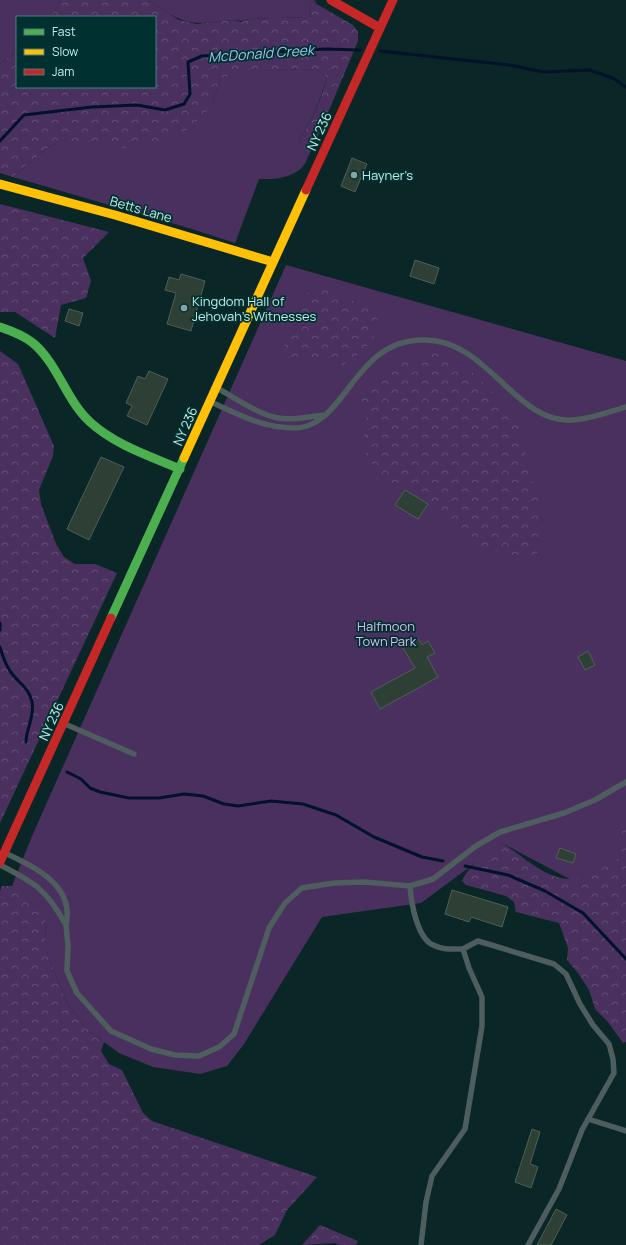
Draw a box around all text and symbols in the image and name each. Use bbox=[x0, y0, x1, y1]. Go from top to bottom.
legend bbox=[16, 16, 156, 88]
text: Fast bbox=[52, 23, 76, 40]
water label: McDonald Creek bbox=[208, 40, 317, 66]
text: Slow bbox=[52, 43, 78, 60]
text: Jam bbox=[52, 63, 74, 80]
street label: NY 236 bbox=[302, 109, 336, 153]
place label: Hayner's bbox=[362, 166, 413, 184]
marker: Hayner's bbox=[349, 170, 359, 180]
street label: Betts Lane bbox=[108, 192, 175, 227]
place label: Kingdom Hall of Jehovah’s Witnesses bbox=[192, 292, 317, 325]
marker: Kingdom Hall of Jehovah’s Witnesses bbox=[179, 303, 189, 313]
street label: NY 236 bbox=[168, 404, 202, 448]
park label: Halfmoon Town Park bbox=[356, 617, 417, 650]
street label: NY 236 bbox=[34, 699, 68, 743]

